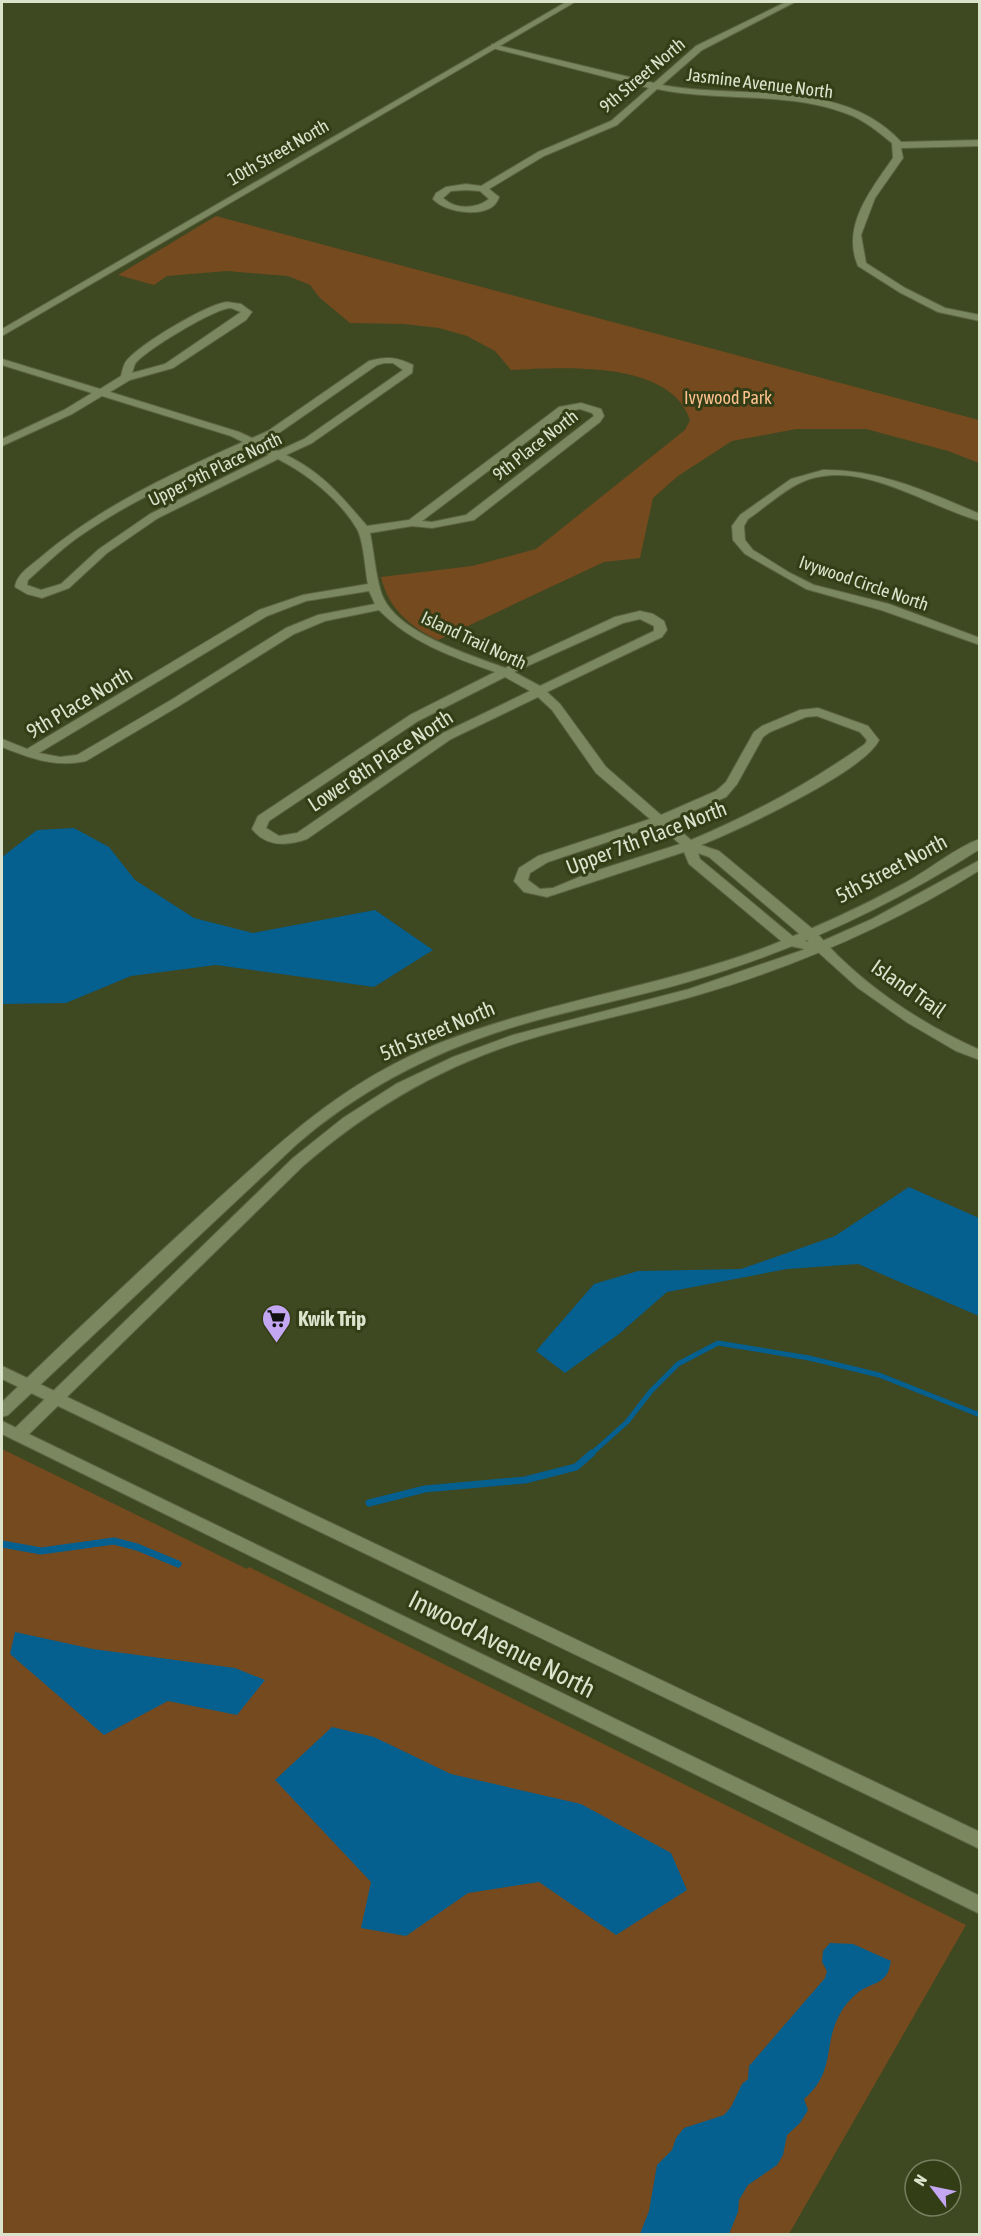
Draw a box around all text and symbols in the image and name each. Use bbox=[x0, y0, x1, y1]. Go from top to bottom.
street label: 9th Street North bbox=[595, 33, 689, 117]
street label: Jasmine Avenue North bbox=[686, 64, 834, 102]
street label: 10th Street North bbox=[224, 115, 332, 189]
park label: Ivywood Park bbox=[684, 387, 772, 408]
street label: 9th Place North bbox=[488, 405, 582, 485]
street label: Upper 9th Place North bbox=[145, 428, 285, 510]
street label: Ivywood Circle North bbox=[797, 551, 931, 615]
street label: Island Trail North bbox=[418, 607, 530, 673]
street label: 9th Place North bbox=[22, 661, 136, 743]
street label: Lower 8th Place North bbox=[303, 704, 457, 816]
street label: Upper 7th Place North bbox=[562, 795, 730, 879]
street label: 5th Street North bbox=[831, 829, 951, 907]
street label: Island Trail bbox=[867, 954, 951, 1022]
street label: 5th Street North bbox=[376, 995, 498, 1065]
supermarket icon: Kwik Trip bbox=[261, 1302, 293, 1344]
place label: Kwik Trip bbox=[298, 1306, 366, 1330]
street label: Inwood Avenue North bbox=[404, 1584, 600, 1704]
north arrow bbox=[903, 2158, 963, 2218]
text: N bbox=[910, 2171, 930, 2189]

